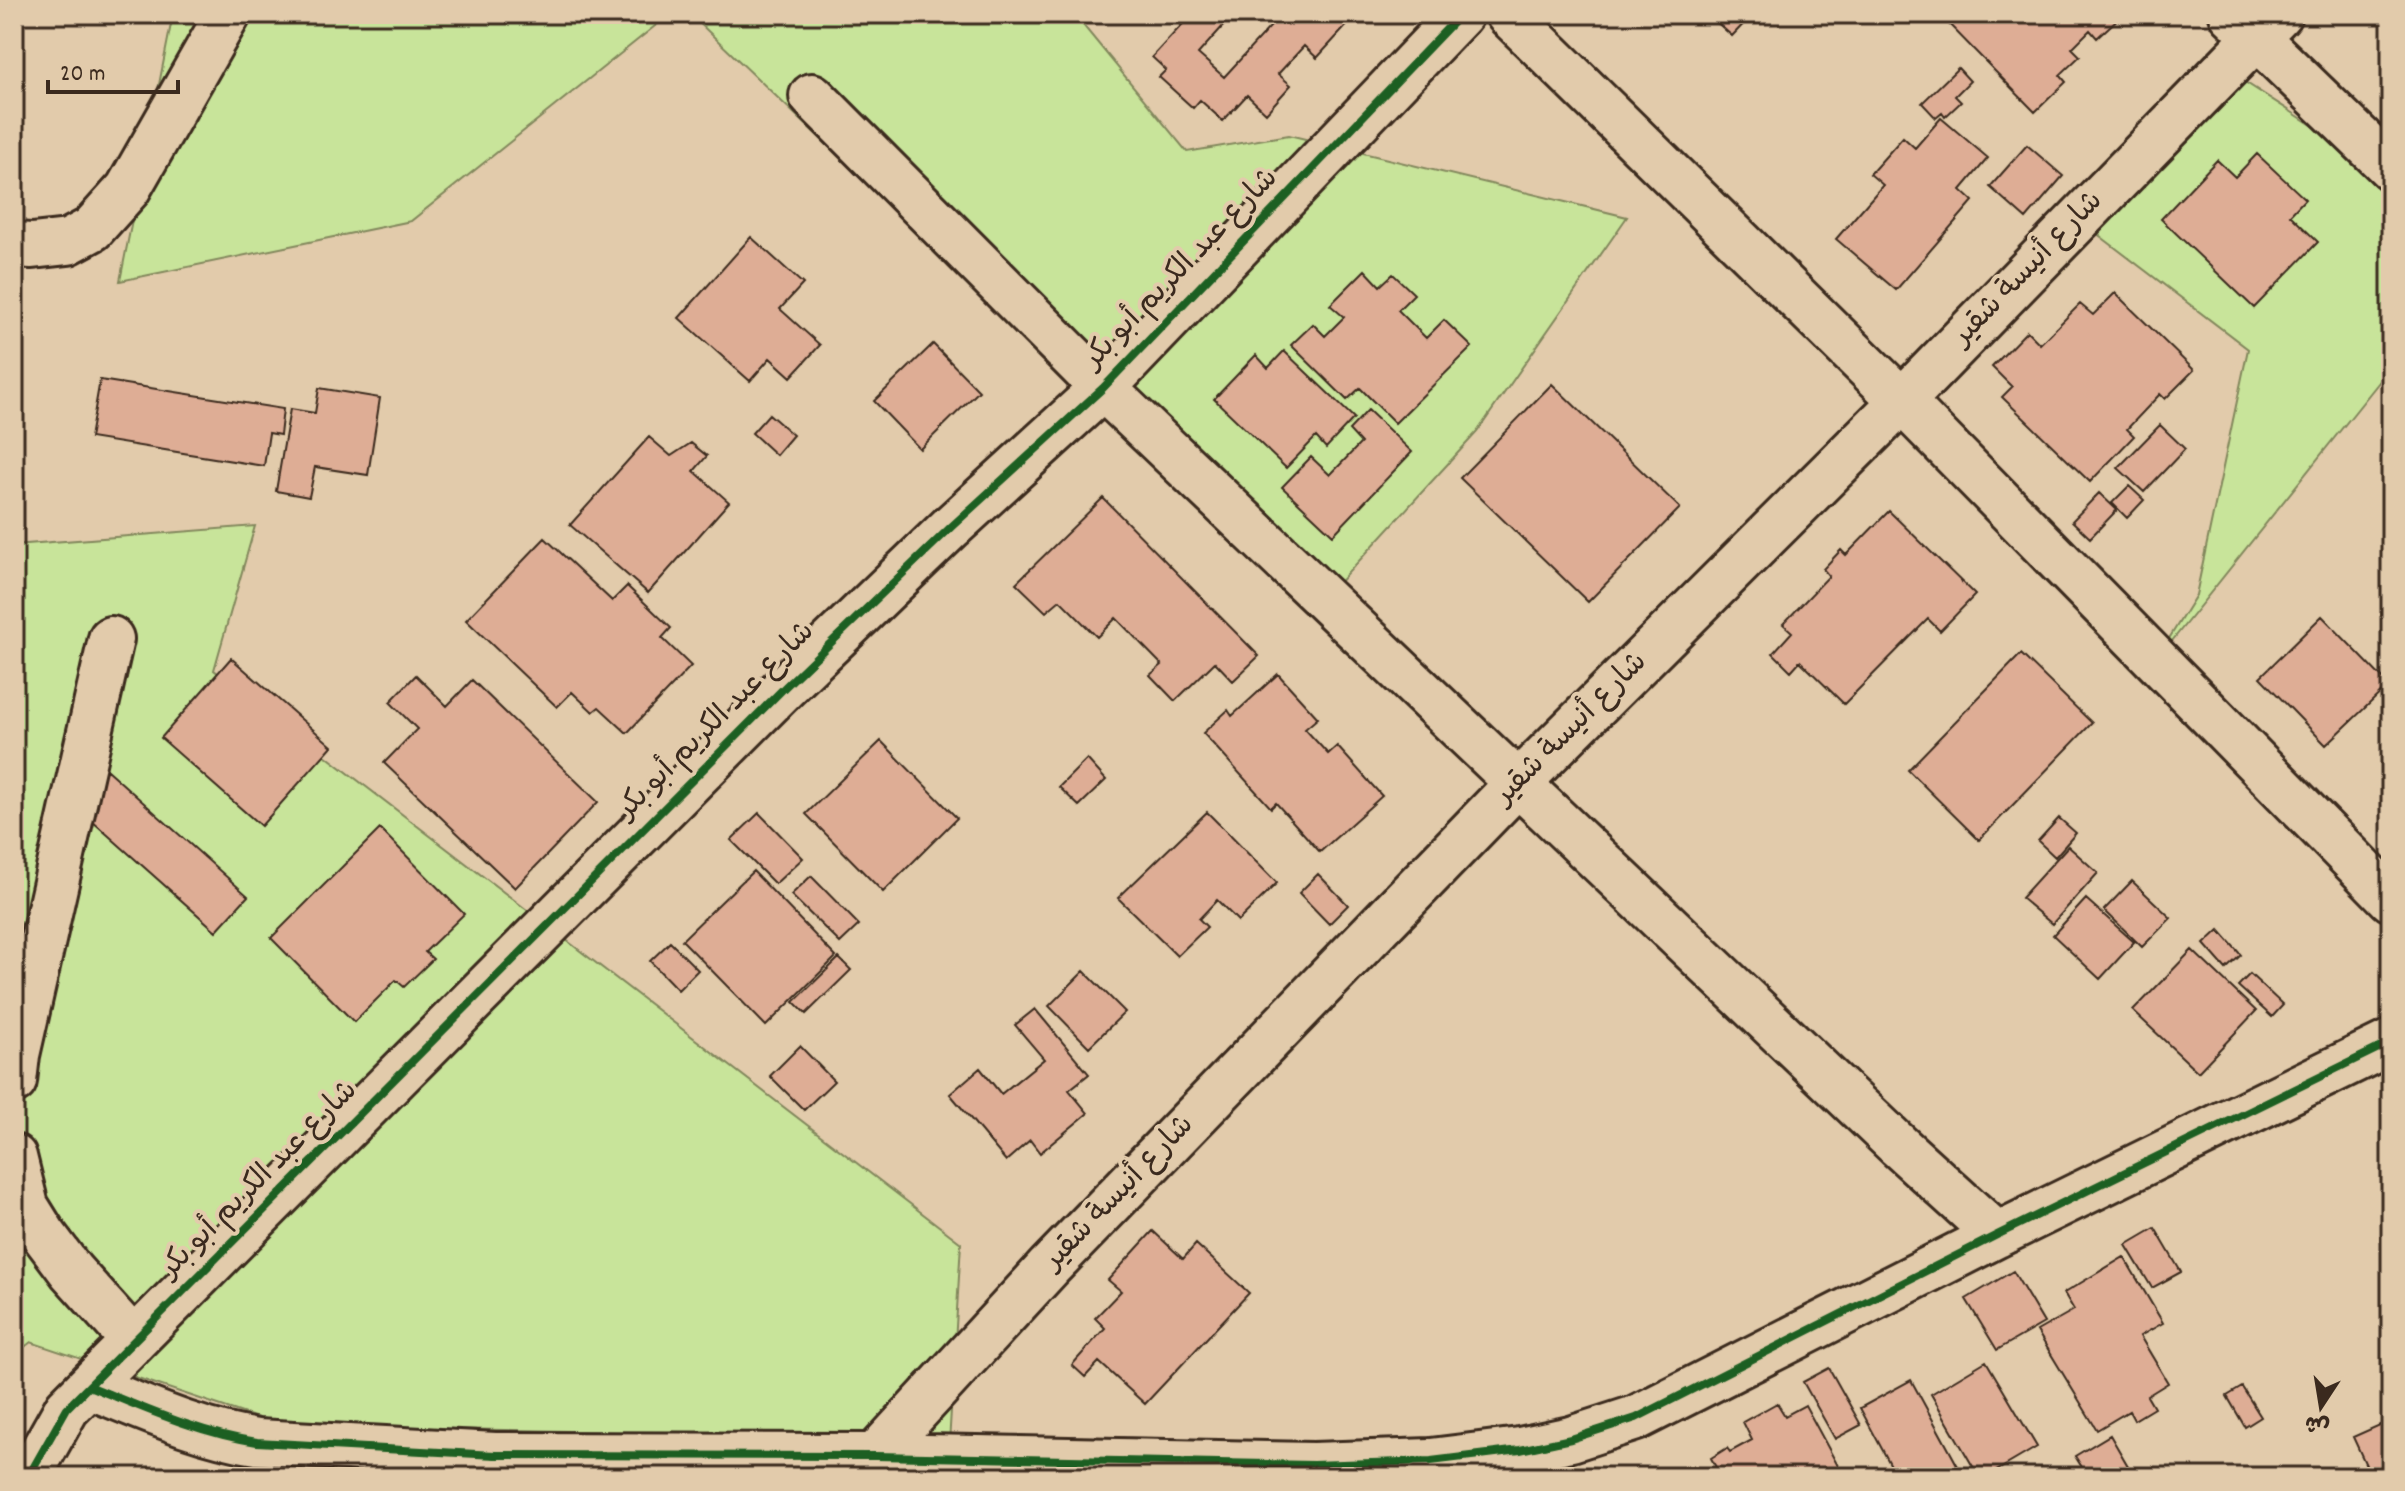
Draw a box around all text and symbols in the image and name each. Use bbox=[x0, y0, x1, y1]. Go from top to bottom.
scale bar bbox=[48, 44, 178, 94]
text: 20 m bbox=[60, 58, 106, 92]
street label: شارع عبد الكريم أبو بكر bbox=[1072, 159, 1290, 383]
street label: شارع أنيسة شقير bbox=[1941, 182, 2115, 360]
street label: شارع عبد الكريم أبو بكر bbox=[606, 613, 826, 833]
street label: شارع أنيسة شقير bbox=[1483, 643, 1659, 819]
street label: شارع عبد الكريم أبو بكر bbox=[149, 1072, 369, 1292]
street label: شارع أنيسة شقير bbox=[1032, 1106, 1206, 1284]
north arrow bbox=[2281, 1367, 2361, 1447]
text: ش bbox=[2303, 1405, 2333, 1441]

